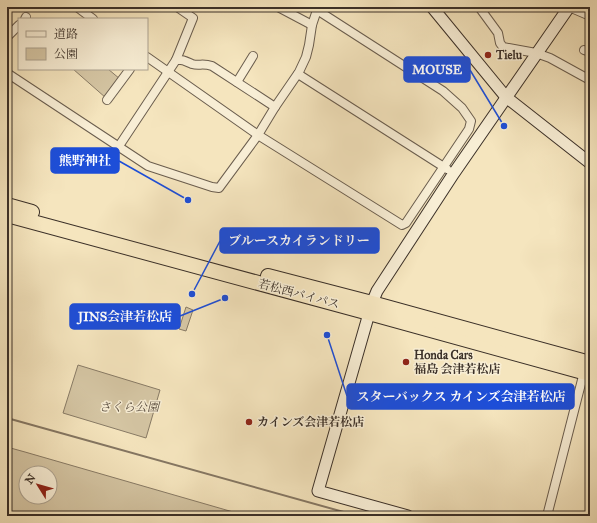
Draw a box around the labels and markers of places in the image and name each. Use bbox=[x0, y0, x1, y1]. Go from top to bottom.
place label: Tielu bbox=[495, 48, 523, 62]
marker: Tielu bbox=[483, 50, 493, 60]
callout: MOUSE bbox=[404, 57, 470, 82]
callout: 熊野神社 bbox=[51, 148, 119, 173]
callout: ブルースカイランドリー bbox=[220, 228, 379, 253]
callout: JINS会津若松店 bbox=[70, 304, 180, 329]
place label: Honda Cars 福島 会津若松店 bbox=[414, 348, 501, 376]
marker: Honda Cars 福島 会津若松店 bbox=[401, 357, 411, 367]
callout: スターバックス カインズ会津若松店 bbox=[347, 384, 574, 409]
place label: カインズ会津若松店 bbox=[257, 415, 364, 429]
marker: カインズ会津若松店 bbox=[244, 417, 254, 427]

